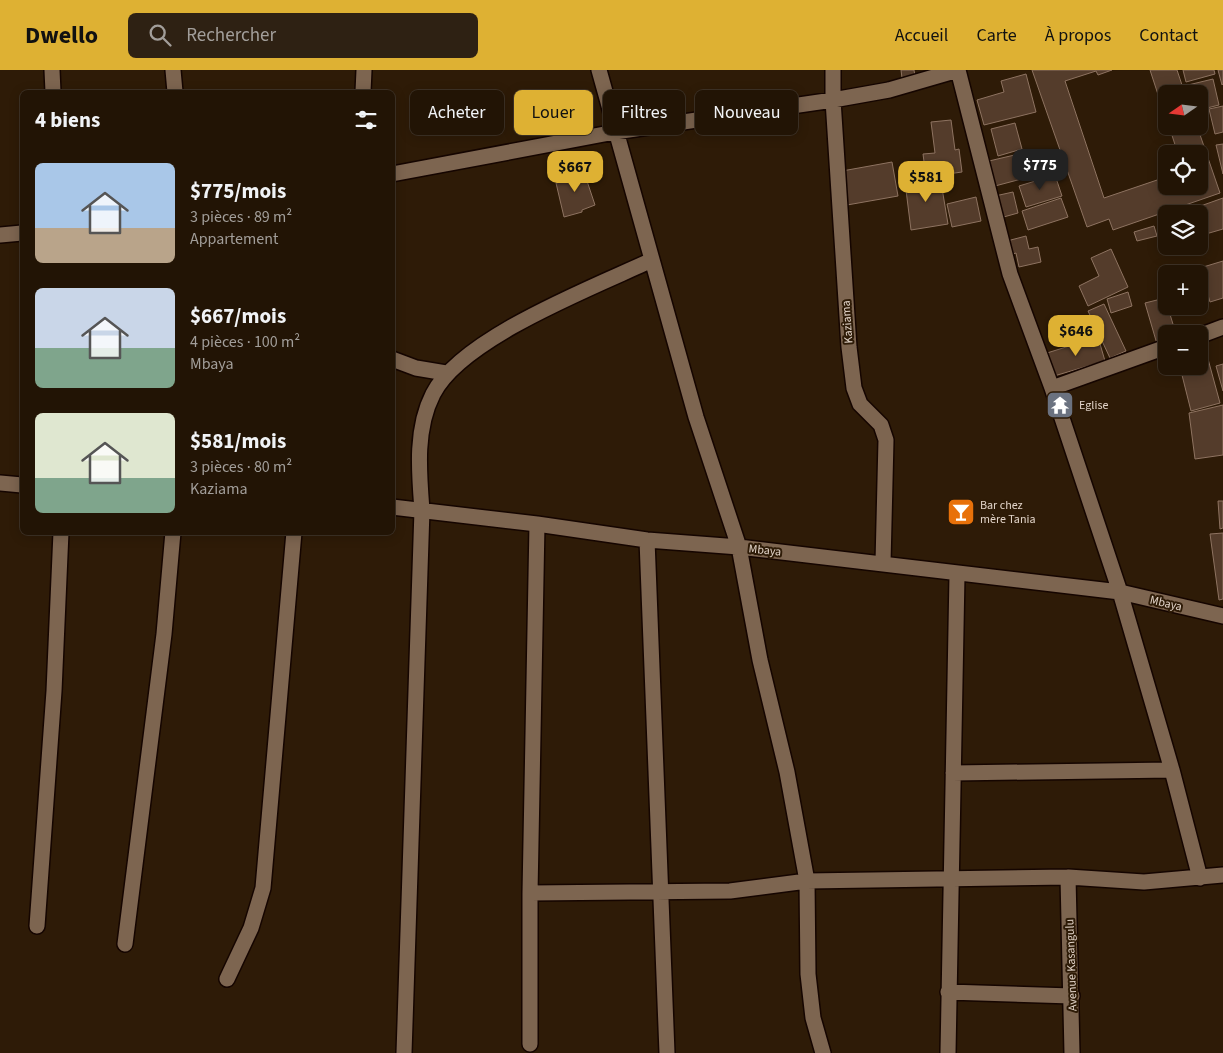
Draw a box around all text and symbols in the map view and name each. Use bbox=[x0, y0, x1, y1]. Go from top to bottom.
search box bbox=[128, 13, 478, 58]
text: Dwello bbox=[25, 18, 98, 53]
icon: search bbox=[146, 21, 174, 49]
text: Rechercher bbox=[186, 22, 276, 49]
text: Accueil bbox=[895, 23, 948, 48]
text: Carte bbox=[976, 23, 1017, 48]
text: À propos bbox=[1045, 23, 1111, 48]
text: Contact bbox=[1139, 23, 1198, 48]
north arrow bbox=[1158, 85, 1208, 135]
map controls bbox=[1158, 85, 1208, 375]
chip: Acheter bbox=[410, 90, 504, 135]
chip: Louer bbox=[514, 90, 593, 135]
chip: Filtres bbox=[603, 90, 685, 135]
chip: Nouveau bbox=[695, 90, 798, 135]
text: 4 biens bbox=[35, 105, 100, 135]
icon: filters bbox=[352, 106, 380, 134]
button: locate bbox=[1158, 145, 1208, 195]
pin: $775 bbox=[1010, 148, 1070, 191]
pin: $667 bbox=[545, 150, 605, 193]
text: $775 bbox=[1023, 154, 1057, 176]
text: $667 bbox=[558, 156, 592, 178]
pin: $581 bbox=[896, 160, 956, 203]
text: $581 bbox=[909, 166, 943, 188]
text: $775/mois bbox=[190, 176, 286, 206]
icon: home bbox=[75, 183, 135, 243]
button: layers bbox=[1158, 205, 1208, 255]
text: 3 pièces · 89 m² bbox=[190, 206, 292, 228]
text: Appartement bbox=[190, 228, 278, 250]
button: + bbox=[1158, 265, 1208, 315]
street label: Kaziama bbox=[838, 300, 857, 344]
text: $667/mois bbox=[190, 301, 286, 331]
icon: home bbox=[75, 308, 135, 368]
pin: $646 bbox=[1046, 314, 1106, 357]
text: $646 bbox=[1059, 320, 1093, 342]
button: − bbox=[1158, 325, 1208, 375]
text: 4 pièces · 100 m² bbox=[190, 331, 300, 353]
text: Mbaya bbox=[190, 353, 234, 375]
temple icon: Eglise bbox=[1045, 390, 1075, 420]
place label: Eglise bbox=[1079, 397, 1108, 414]
text: $581/mois bbox=[190, 426, 286, 456]
icon: home bbox=[75, 433, 135, 493]
text: 3 pièces · 80 m² bbox=[190, 456, 292, 478]
text: Kaziama bbox=[190, 478, 247, 500]
bar icon: Bar chez mère Tania bbox=[946, 497, 976, 527]
place label: Bar chez mère Tania bbox=[980, 497, 1035, 528]
street label: Mbaya bbox=[748, 540, 782, 561]
street label: Mbaya bbox=[1148, 592, 1184, 615]
street label: Avenue Kasangulu bbox=[1061, 919, 1082, 1011]

